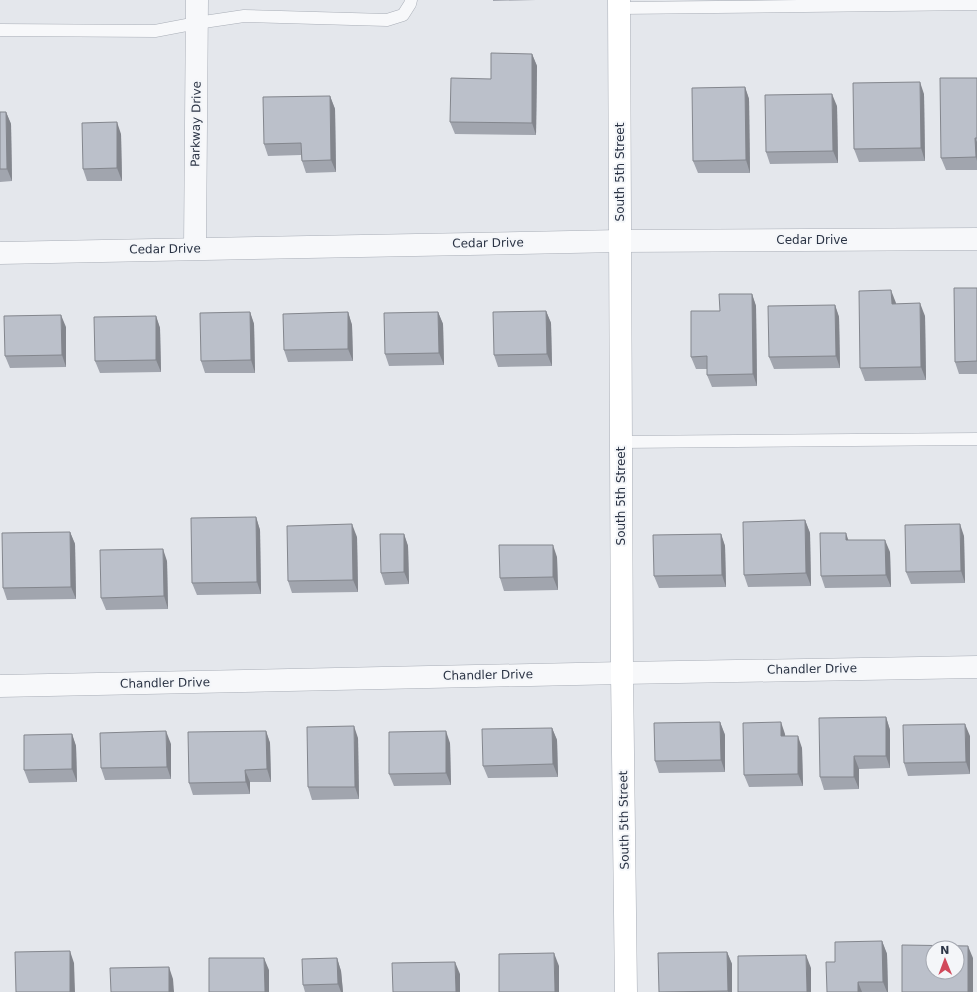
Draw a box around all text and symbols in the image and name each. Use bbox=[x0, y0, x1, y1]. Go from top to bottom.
street label: Parkway Drive bbox=[188, 81, 204, 167]
street label: South 5th Street bbox=[613, 122, 627, 221]
street label: Cedar Drive bbox=[776, 233, 848, 247]
street label: Cedar Drive bbox=[452, 235, 524, 251]
street label: Cedar Drive bbox=[129, 241, 201, 257]
street label: South 5th Street bbox=[614, 446, 628, 545]
street label: Chandler Drive bbox=[767, 661, 857, 677]
street label: Chandler Drive bbox=[443, 667, 533, 683]
street label: Chandler Drive bbox=[120, 675, 210, 691]
street label: South 5th Street bbox=[616, 770, 632, 870]
north arrow bbox=[925, 940, 965, 980]
text: N bbox=[940, 944, 950, 957]

